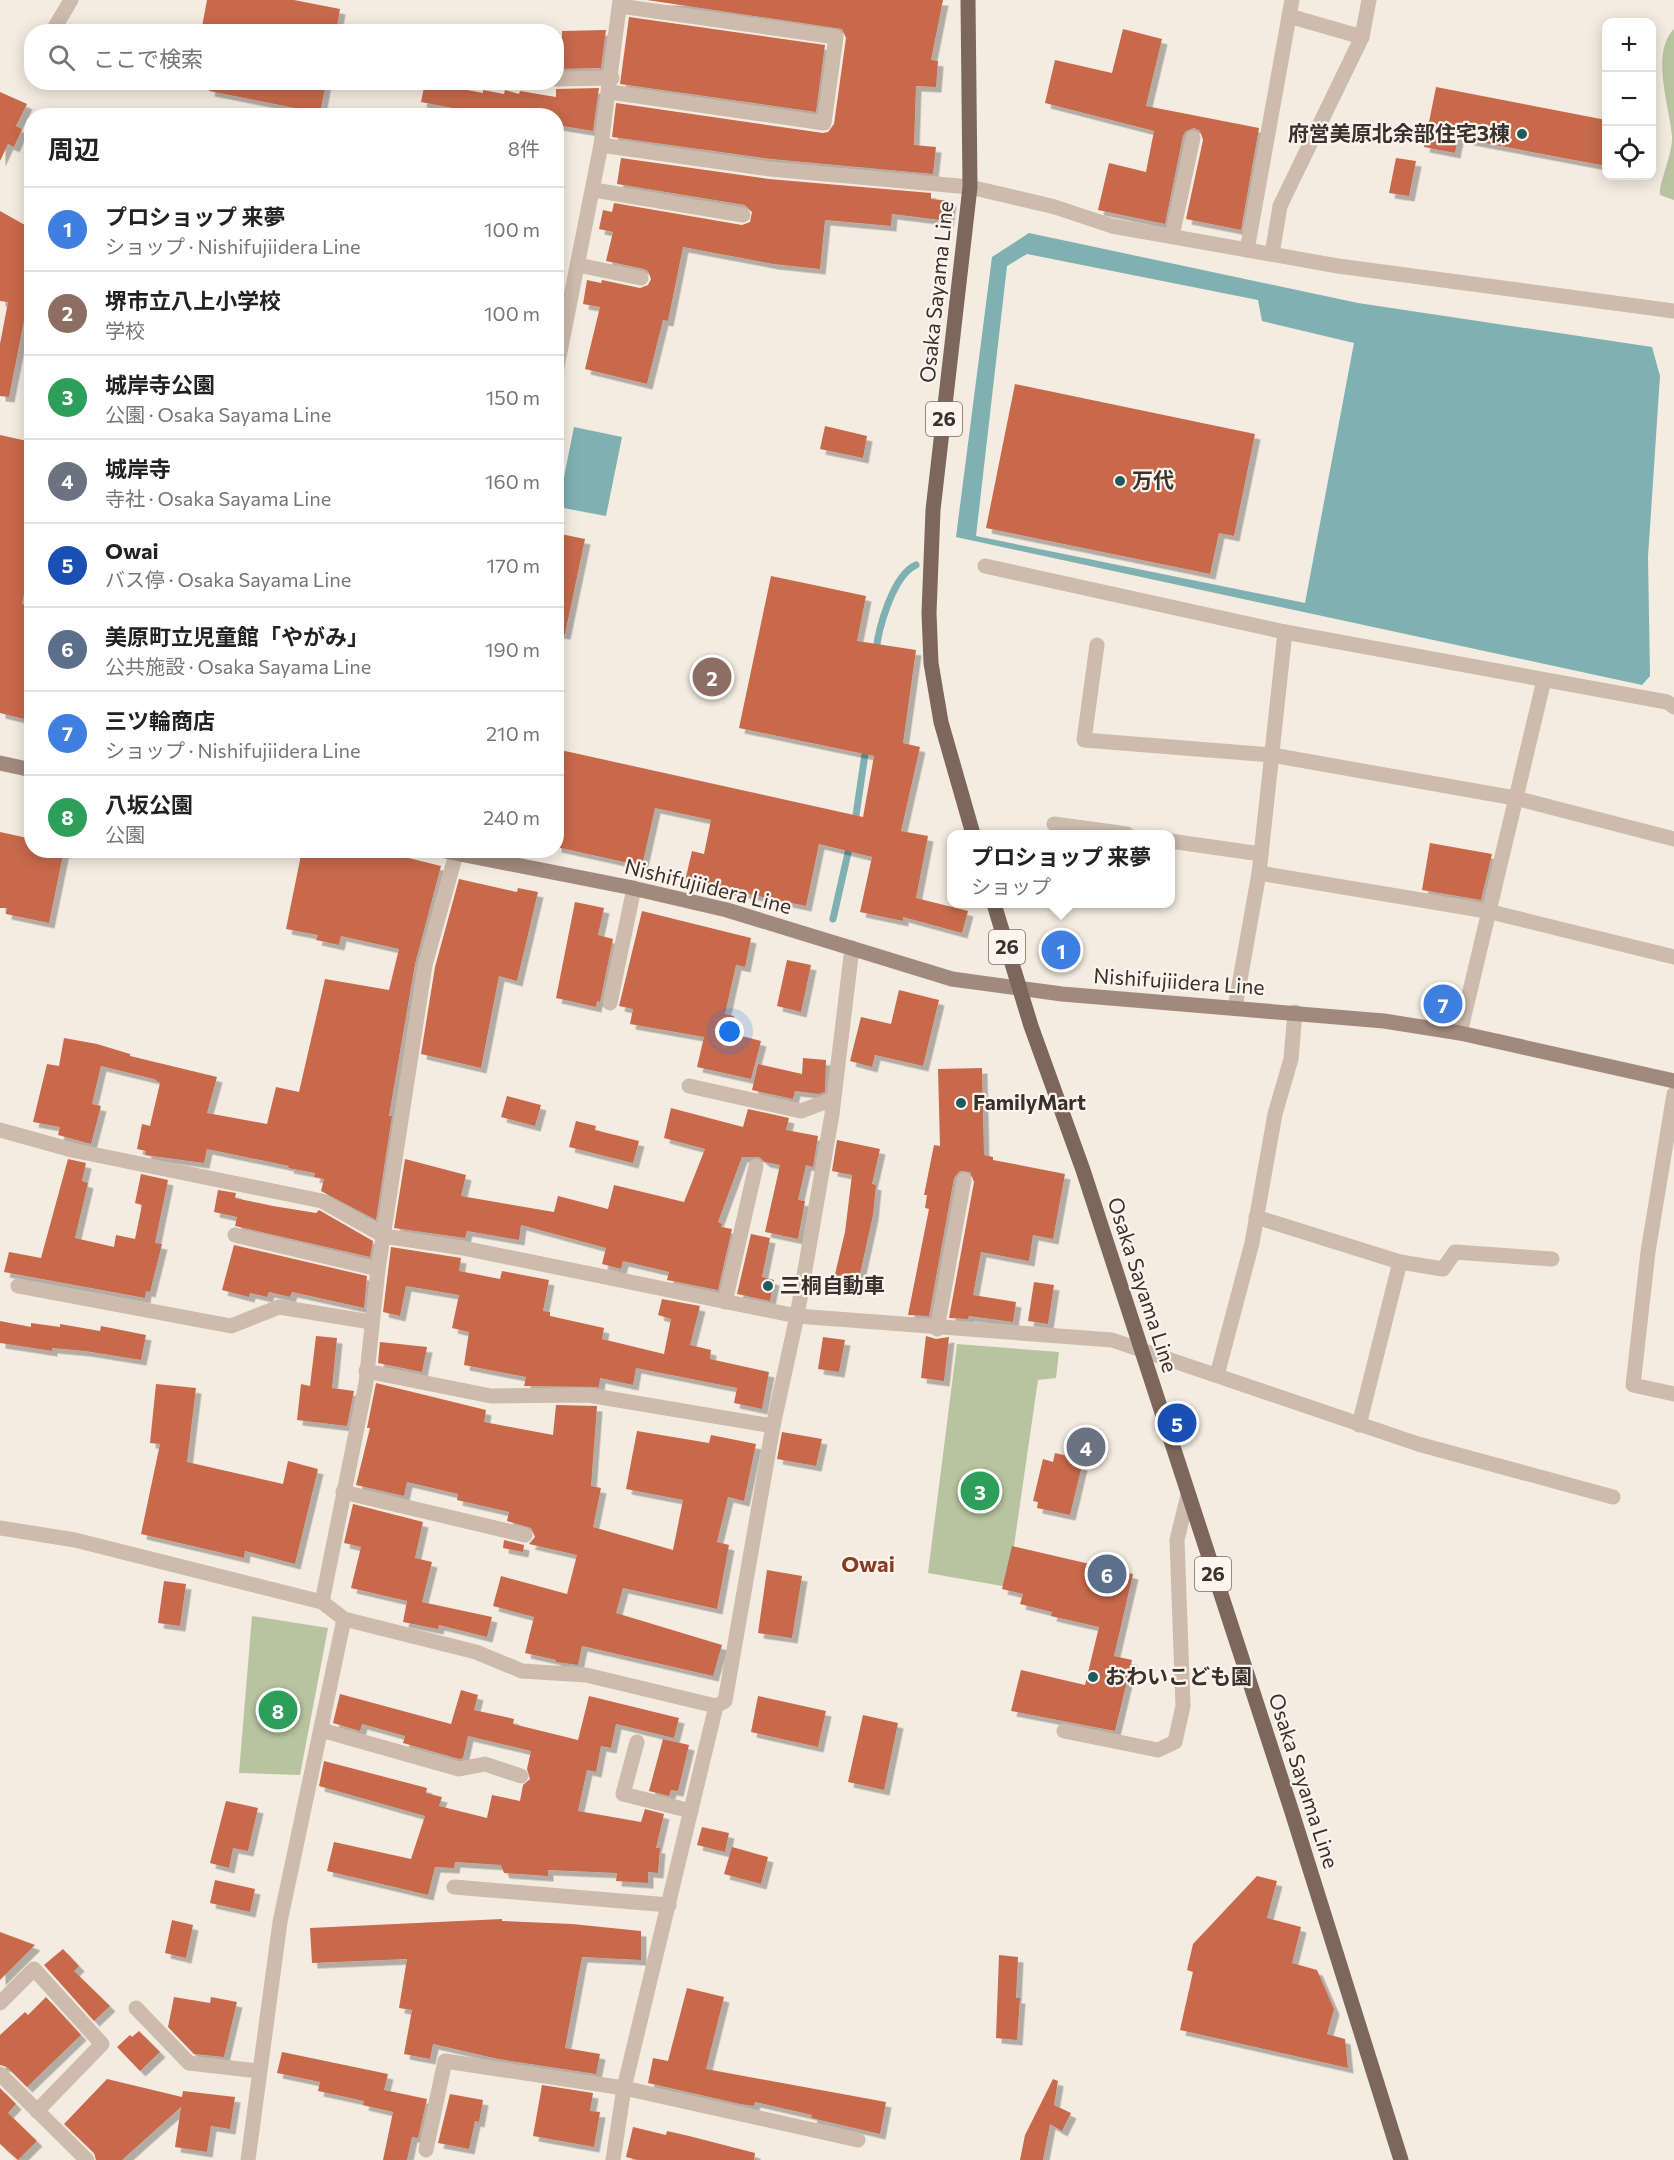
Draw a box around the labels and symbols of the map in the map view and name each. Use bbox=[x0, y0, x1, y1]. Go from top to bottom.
place label: 府営美原北余部住宅3棟 bbox=[1288, 120, 1510, 145]
marker: 府営美原北余部住宅3棟 bbox=[1515, 127, 1529, 141]
street label: Osaka Sayama Line bbox=[914, 200, 957, 384]
road number: 26 bbox=[926, 402, 962, 436]
place label: 万代 bbox=[1132, 467, 1174, 492]
marker: 万代 bbox=[1113, 474, 1127, 488]
pin: 2 bbox=[692, 654, 732, 700]
street label: Nishifujiidera Line bbox=[622, 853, 794, 918]
pin: 1 bbox=[1042, 928, 1080, 972]
road number: 26 bbox=[989, 930, 1025, 964]
street label: Nishifujiidera Line bbox=[1093, 962, 1265, 999]
pin: 7 bbox=[1424, 982, 1462, 1026]
your location bbox=[715, 1017, 744, 1046]
place label: FamilyMart bbox=[973, 1089, 1086, 1114]
marker: FamilyMart bbox=[954, 1096, 968, 1110]
street label: Osaka Sayama Line bbox=[1103, 1194, 1184, 1375]
place label: 三桐自動車 bbox=[780, 1272, 885, 1297]
marker: 三桐自動車 bbox=[761, 1279, 775, 1293]
pin: 5 bbox=[1158, 1400, 1196, 1446]
pin: 4 bbox=[1066, 1424, 1106, 1470]
pin: 3 bbox=[960, 1468, 1000, 1514]
district label: Owai bbox=[841, 1550, 895, 1577]
pin: 6 bbox=[1088, 1552, 1126, 1596]
road number: 26 bbox=[1195, 1557, 1231, 1591]
place label: おわいこども園 bbox=[1105, 1663, 1252, 1688]
marker: おわいこども園 bbox=[1086, 1670, 1100, 1684]
pin: 8 bbox=[258, 1688, 298, 1732]
street label: Osaka Sayama Line bbox=[1264, 1690, 1345, 1871]

